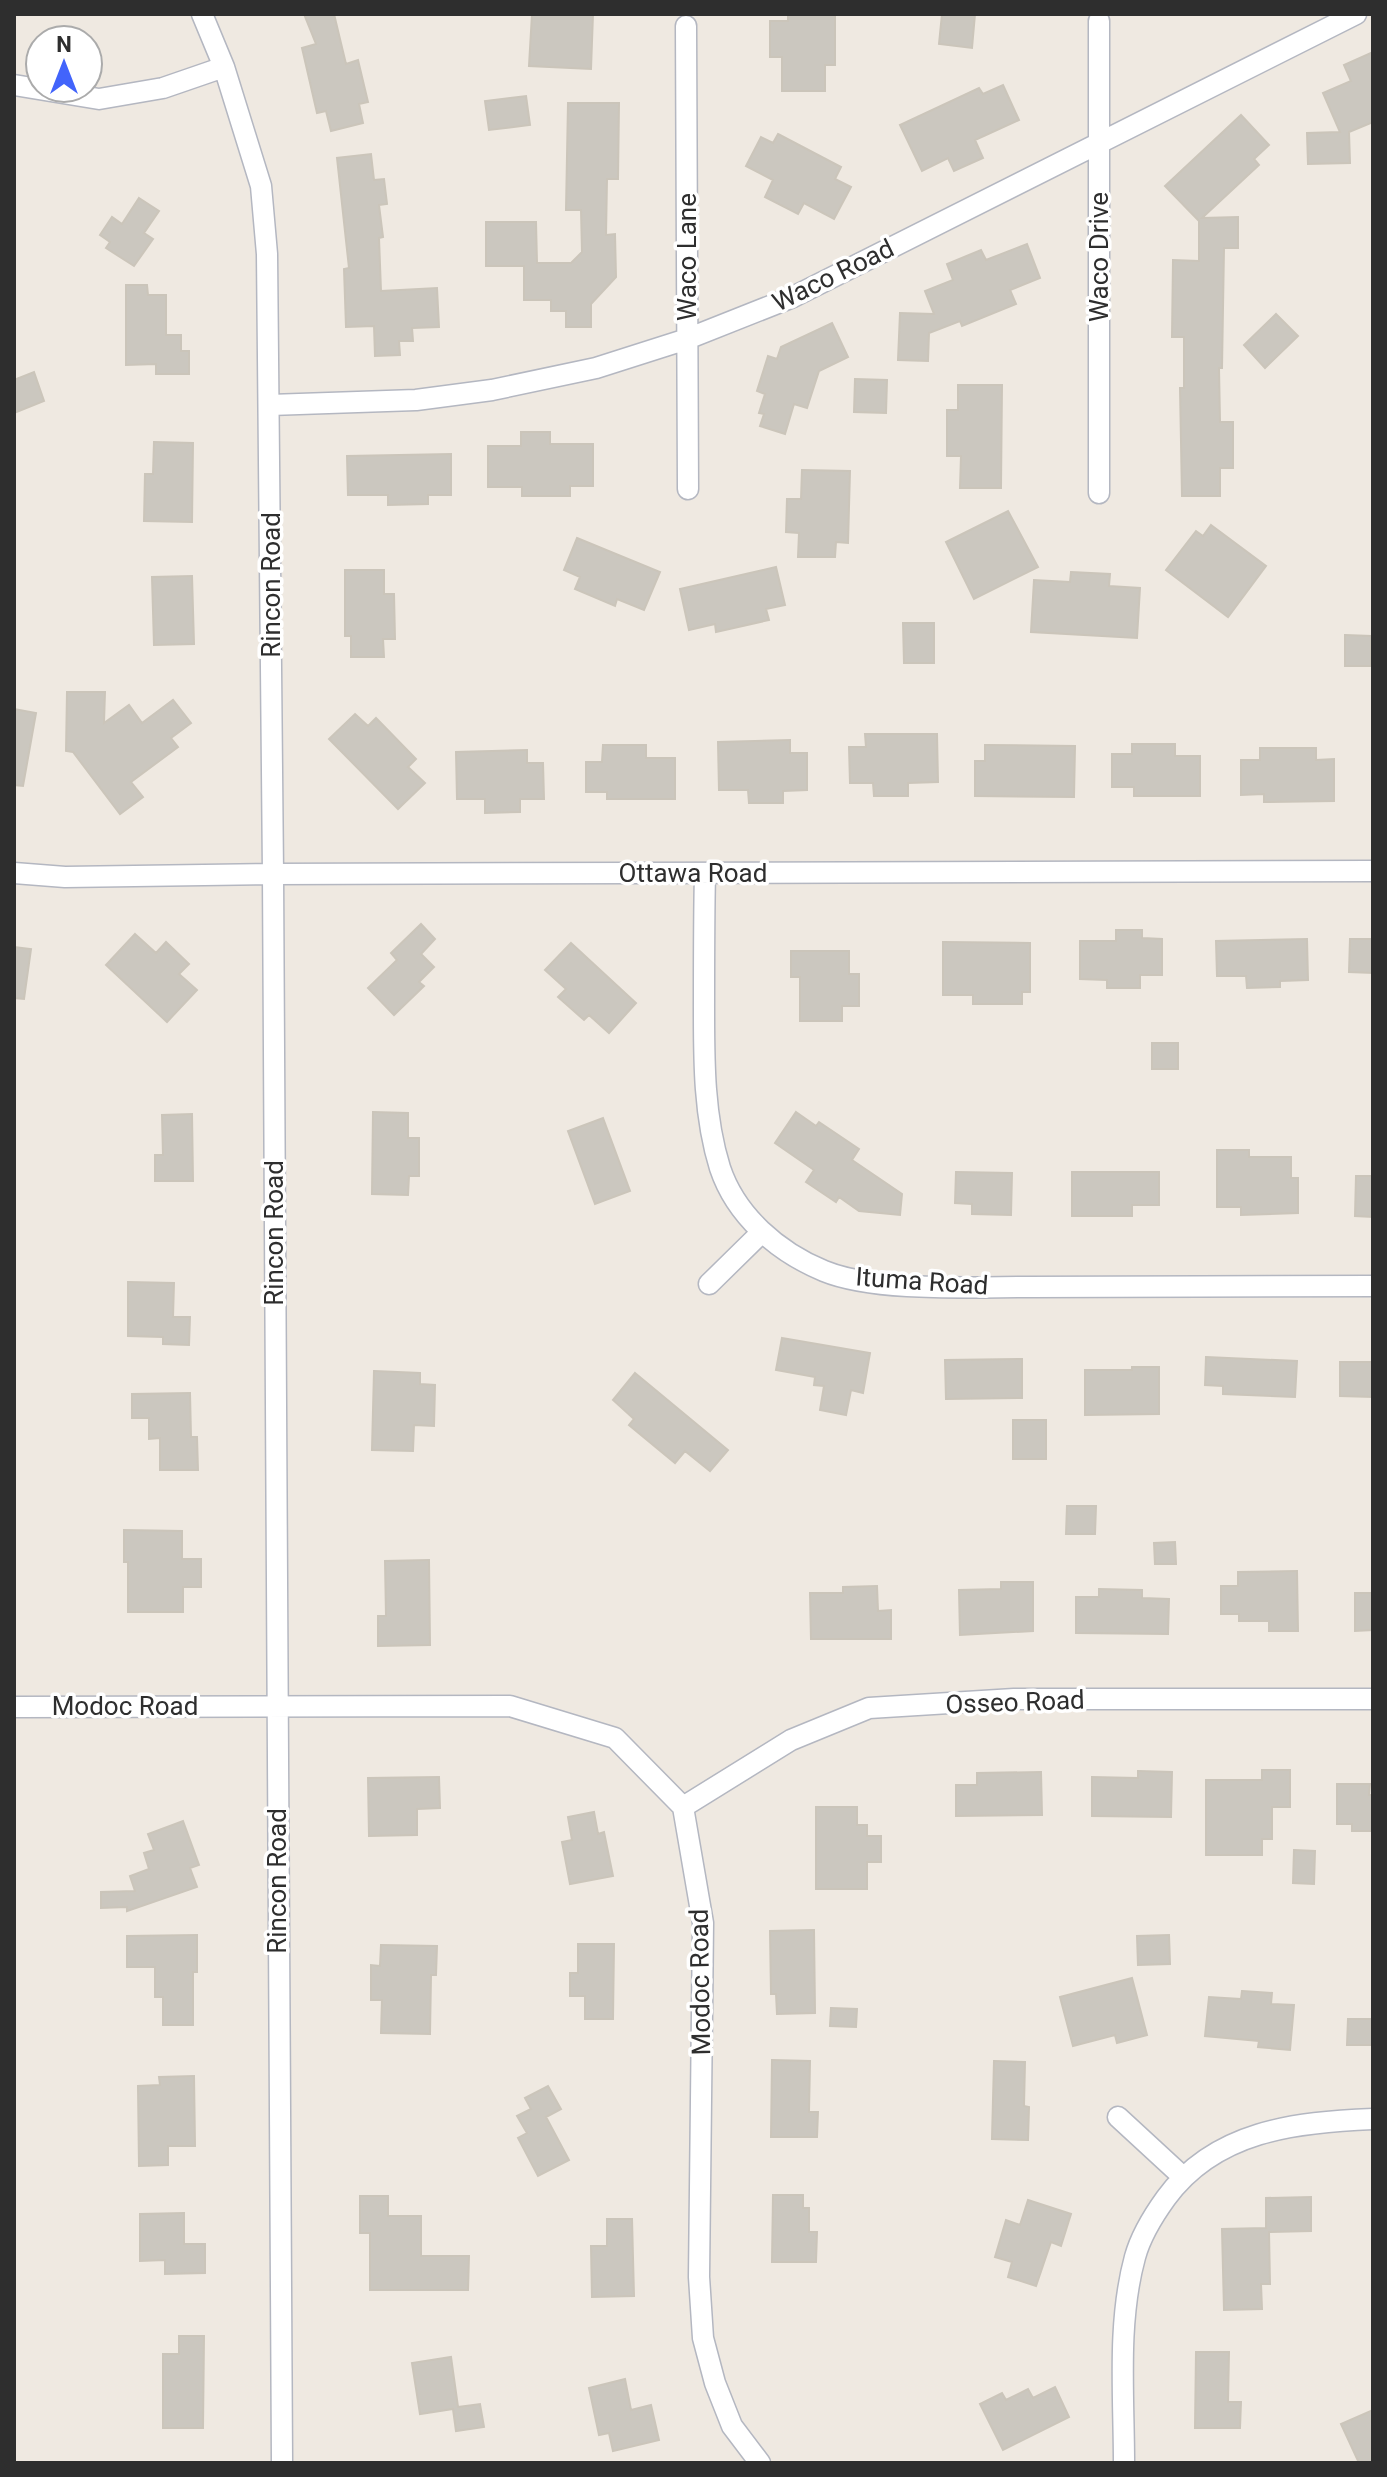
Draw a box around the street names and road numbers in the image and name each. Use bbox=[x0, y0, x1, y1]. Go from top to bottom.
street label: Waco Drive bbox=[1084, 192, 1114, 322]
street label: Waco Lane bbox=[672, 193, 702, 321]
street label: Waco Road bbox=[767, 233, 899, 317]
street label: Rincon Road bbox=[256, 512, 286, 658]
street label: Ottawa Road bbox=[619, 858, 767, 888]
street label: Rincon Road bbox=[259, 1160, 289, 1306]
street label: Ituma Road bbox=[855, 1261, 989, 1301]
street label: Osseo Road bbox=[945, 1685, 1085, 1719]
street label: Modoc Road bbox=[52, 1691, 198, 1721]
street label: Rincon Road bbox=[262, 1808, 292, 1954]
street label: Modoc Road bbox=[684, 1908, 716, 2056]

